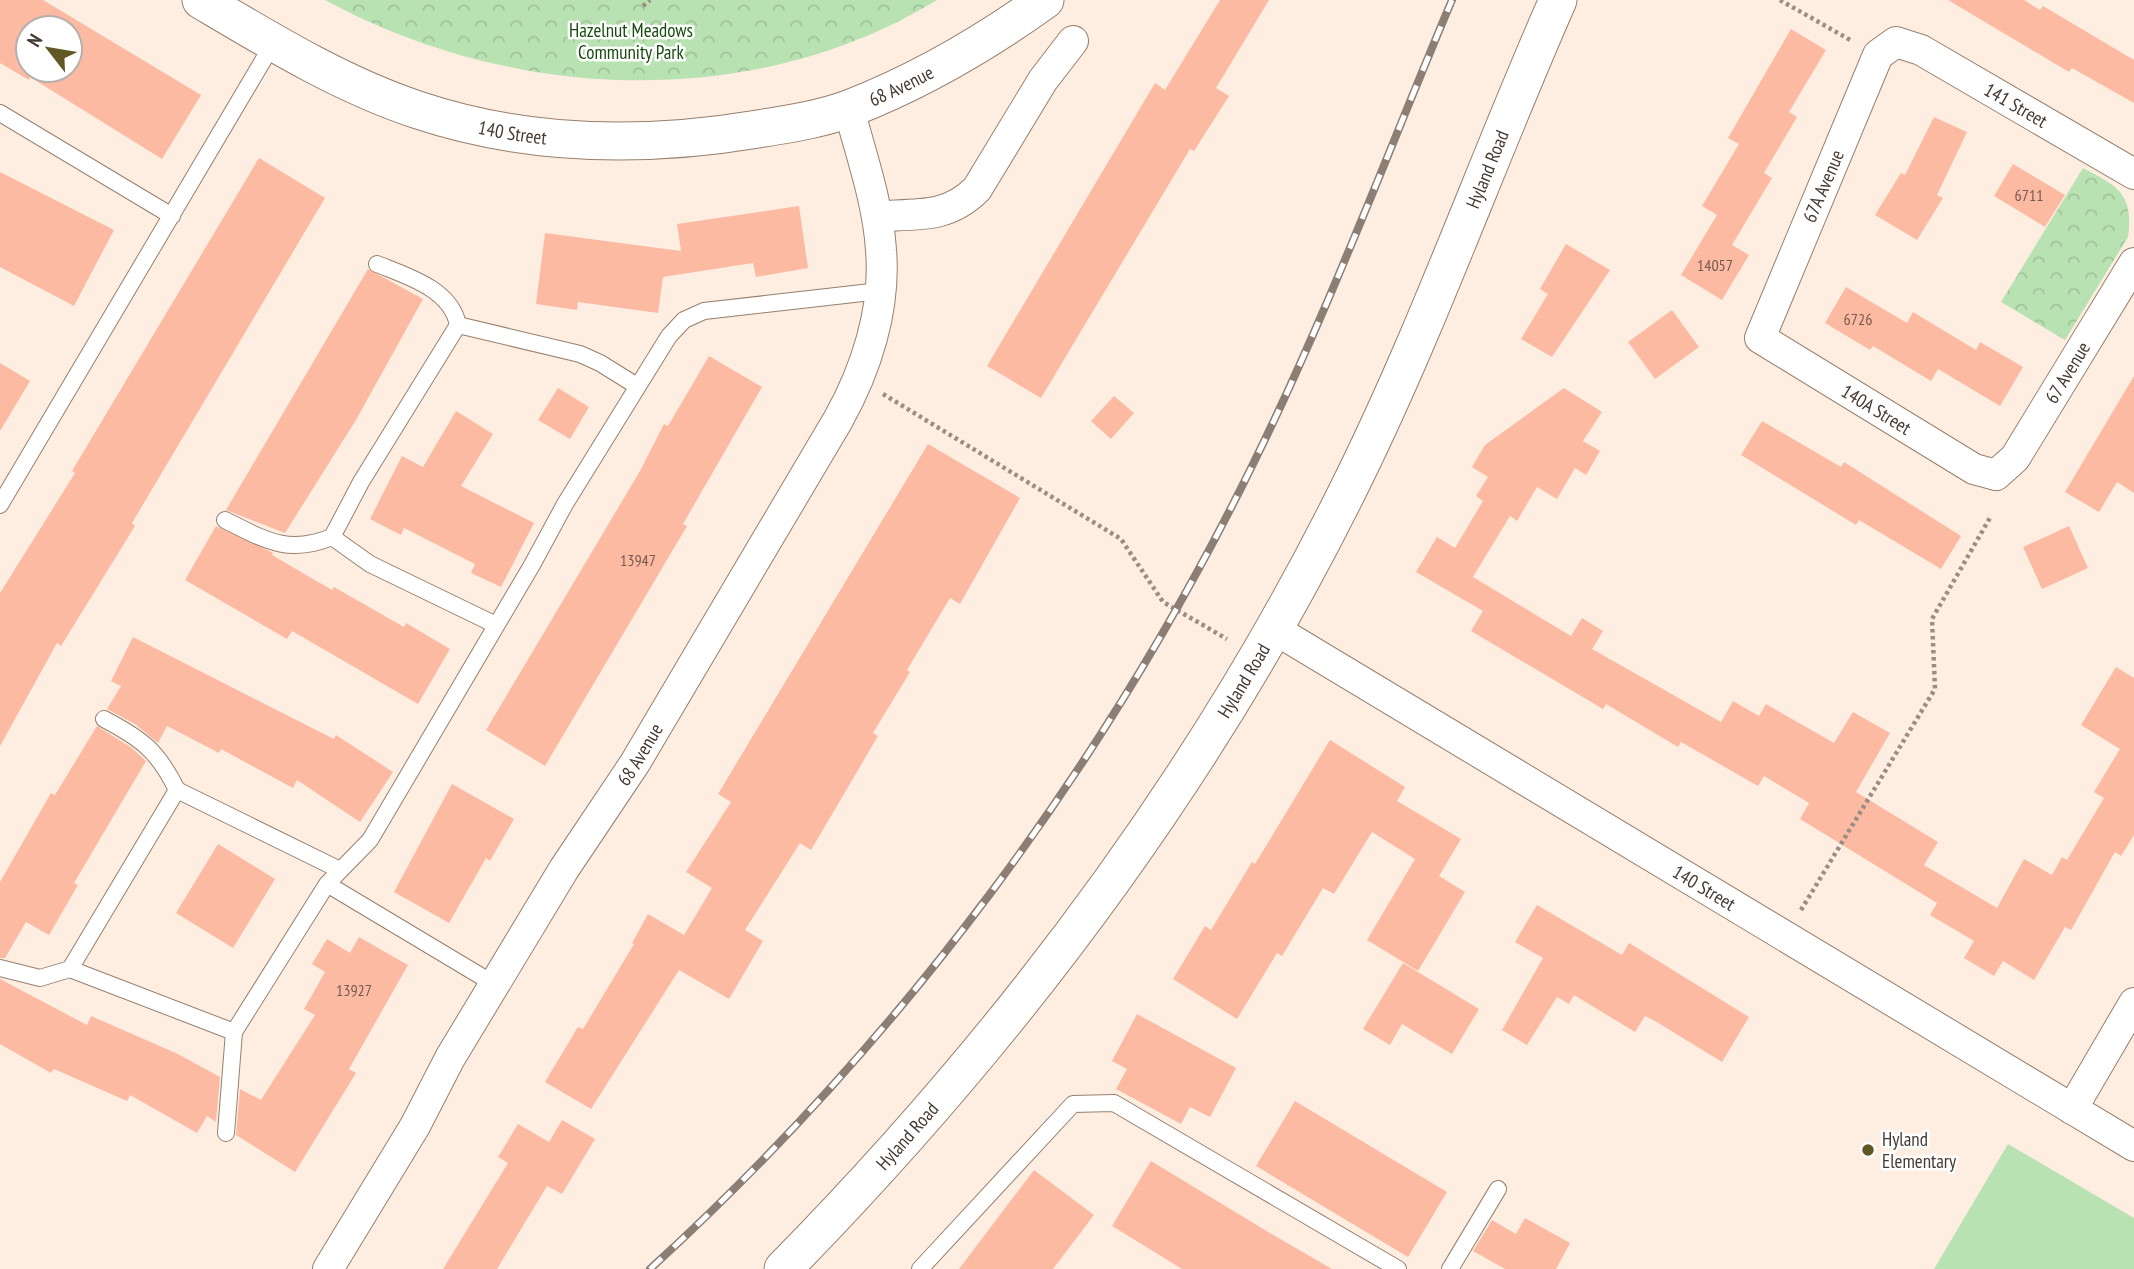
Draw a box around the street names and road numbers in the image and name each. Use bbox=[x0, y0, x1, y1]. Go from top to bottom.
street label: 68 Avenue bbox=[865, 60, 938, 111]
street label: 141 Street bbox=[1980, 77, 2053, 133]
street label: 140 Street bbox=[476, 115, 549, 150]
street label: Hyland Road bbox=[1461, 127, 1514, 212]
street label: 67A Avenue bbox=[1797, 146, 1849, 226]
street label: 67 Avenue bbox=[2039, 337, 2095, 408]
street label: 140A Street bbox=[1837, 379, 1916, 440]
street label: Hyland Road bbox=[1212, 639, 1275, 722]
street label: 68 Avenue bbox=[611, 719, 668, 790]
street label: 140 Street bbox=[1668, 860, 1741, 916]
street label: Hyland Road bbox=[871, 1097, 943, 1175]

